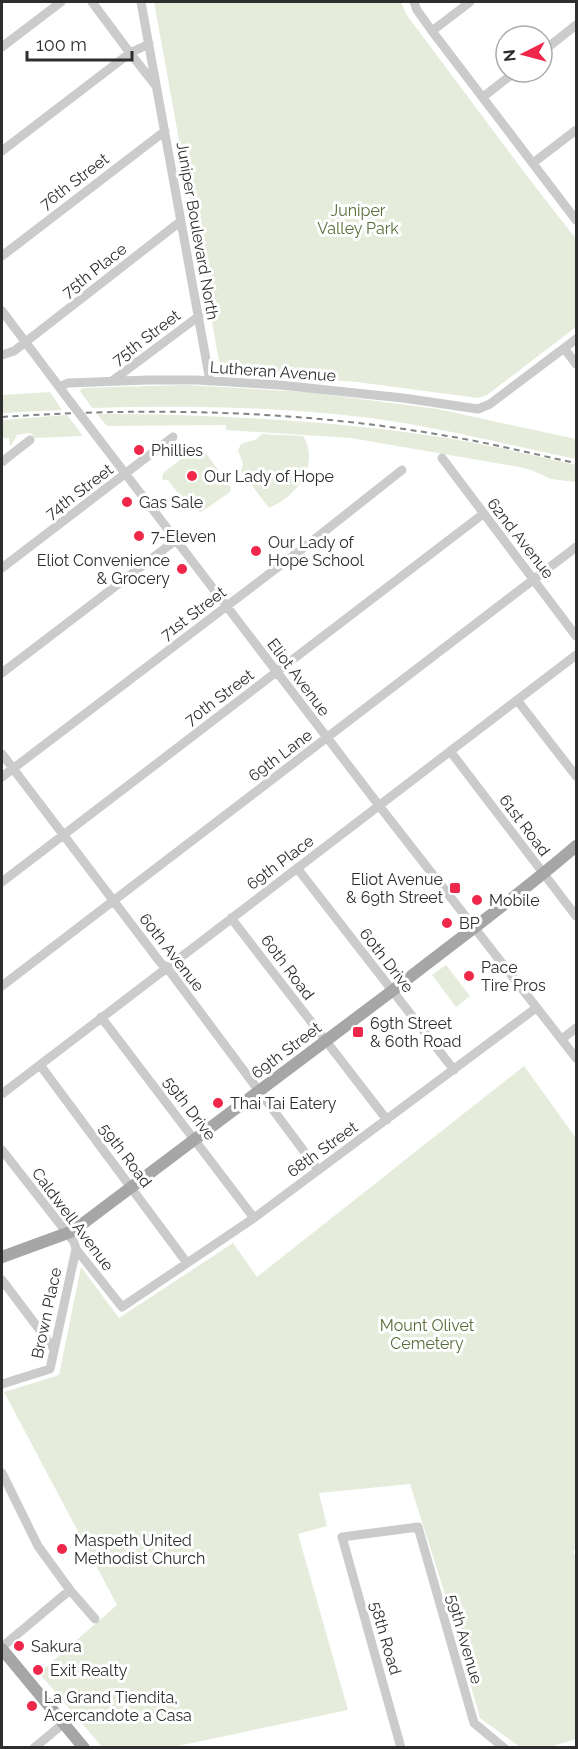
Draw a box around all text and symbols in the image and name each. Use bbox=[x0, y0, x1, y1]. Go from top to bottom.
scale bar bbox=[27, 24, 132, 62]
north arrow bbox=[494, 24, 554, 84]
text: 100 m bbox=[36, 34, 87, 55]
text: N bbox=[499, 48, 520, 63]
street label: Juniper Boulevard North bbox=[173, 141, 223, 321]
street label: 76th Street bbox=[36, 149, 113, 213]
park label: Juniper Valley Park bbox=[317, 201, 399, 238]
street label: 75th Place bbox=[58, 239, 130, 302]
street label: 75th Street bbox=[109, 305, 185, 369]
street label: Lutheran Avenue bbox=[209, 358, 337, 385]
place label: Phillies bbox=[151, 441, 203, 460]
marker: Phillies bbox=[132, 443, 146, 457]
street label: 74th Street bbox=[42, 459, 117, 523]
place label: Our Lady of Hope bbox=[204, 467, 334, 486]
marker: Our Lady of Hope bbox=[185, 469, 199, 483]
place label: Gas Sale bbox=[139, 493, 203, 512]
street label: 62nd Avenue bbox=[483, 494, 558, 582]
marker: Gas Sale bbox=[120, 495, 134, 509]
place label: 7-Eleven bbox=[151, 527, 216, 546]
marker: 7-Eleven bbox=[132, 529, 146, 543]
place label: Our Lady of Hope School bbox=[268, 533, 364, 570]
marker: Our Lady of Hope School bbox=[249, 544, 263, 558]
place label: Eliot Convenience & Grocery bbox=[37, 551, 170, 588]
marker: Eliot Convenience & Grocery bbox=[175, 562, 189, 576]
street label: 71st Street bbox=[157, 582, 230, 644]
street label: Eliot Avenue bbox=[263, 635, 334, 720]
street label: 70th Street bbox=[181, 665, 258, 729]
street label: 69th Lane bbox=[245, 725, 316, 785]
street label: 61st Road bbox=[495, 791, 554, 860]
street label: 69th Place bbox=[243, 831, 318, 894]
place label: Eliot Avenue & 69th Street bbox=[346, 870, 444, 907]
marker: Eliot Avenue & 69th Street bbox=[448, 881, 462, 895]
place label: Mobile bbox=[489, 891, 540, 910]
marker: Mobile bbox=[470, 893, 484, 907]
street label: 60th Avenue bbox=[135, 909, 208, 995]
place label: BP bbox=[459, 914, 480, 933]
marker: BP bbox=[440, 916, 454, 930]
street label: 60th Drive bbox=[356, 924, 418, 996]
street label: 60th Road bbox=[257, 931, 318, 1004]
place label: Pace Tire Pros bbox=[481, 958, 546, 995]
marker: Pace Tire Pros bbox=[462, 969, 476, 983]
place label: 69th Street & 60th Road bbox=[370, 1014, 461, 1051]
street label: 69th Street bbox=[248, 1018, 325, 1083]
marker: 69th Street & 60th Road bbox=[351, 1025, 365, 1039]
street label: 59th Drive bbox=[159, 1073, 220, 1144]
place label: Thai Tai Eatery bbox=[230, 1094, 337, 1113]
marker: Thai Tai Eatery bbox=[211, 1096, 225, 1110]
street label: 68th Street bbox=[283, 1117, 362, 1181]
street label: 59th Road bbox=[95, 1120, 156, 1191]
street label: Caldwell Avenue bbox=[28, 1164, 118, 1275]
street label: Brown Place bbox=[28, 1266, 65, 1360]
park label: Mount Olivet Cemetery bbox=[380, 1316, 475, 1353]
place label: Maspeth United Methodist Church bbox=[74, 1531, 205, 1568]
marker: Maspeth United Methodist Church bbox=[55, 1542, 69, 1556]
street label: 59th Avenue bbox=[443, 1592, 486, 1686]
street label: 58th Road bbox=[366, 1599, 405, 1677]
place label: Sakura bbox=[31, 1637, 82, 1656]
marker: Sakura bbox=[12, 1639, 26, 1653]
place label: Exit Realty bbox=[50, 1661, 128, 1680]
marker: Exit Realty bbox=[31, 1663, 45, 1677]
place label: La Grand Tiendita, Acercandote a Casa bbox=[44, 1688, 192, 1725]
marker: La Grand Tiendita, Acercandote a Casa bbox=[25, 1699, 39, 1713]

